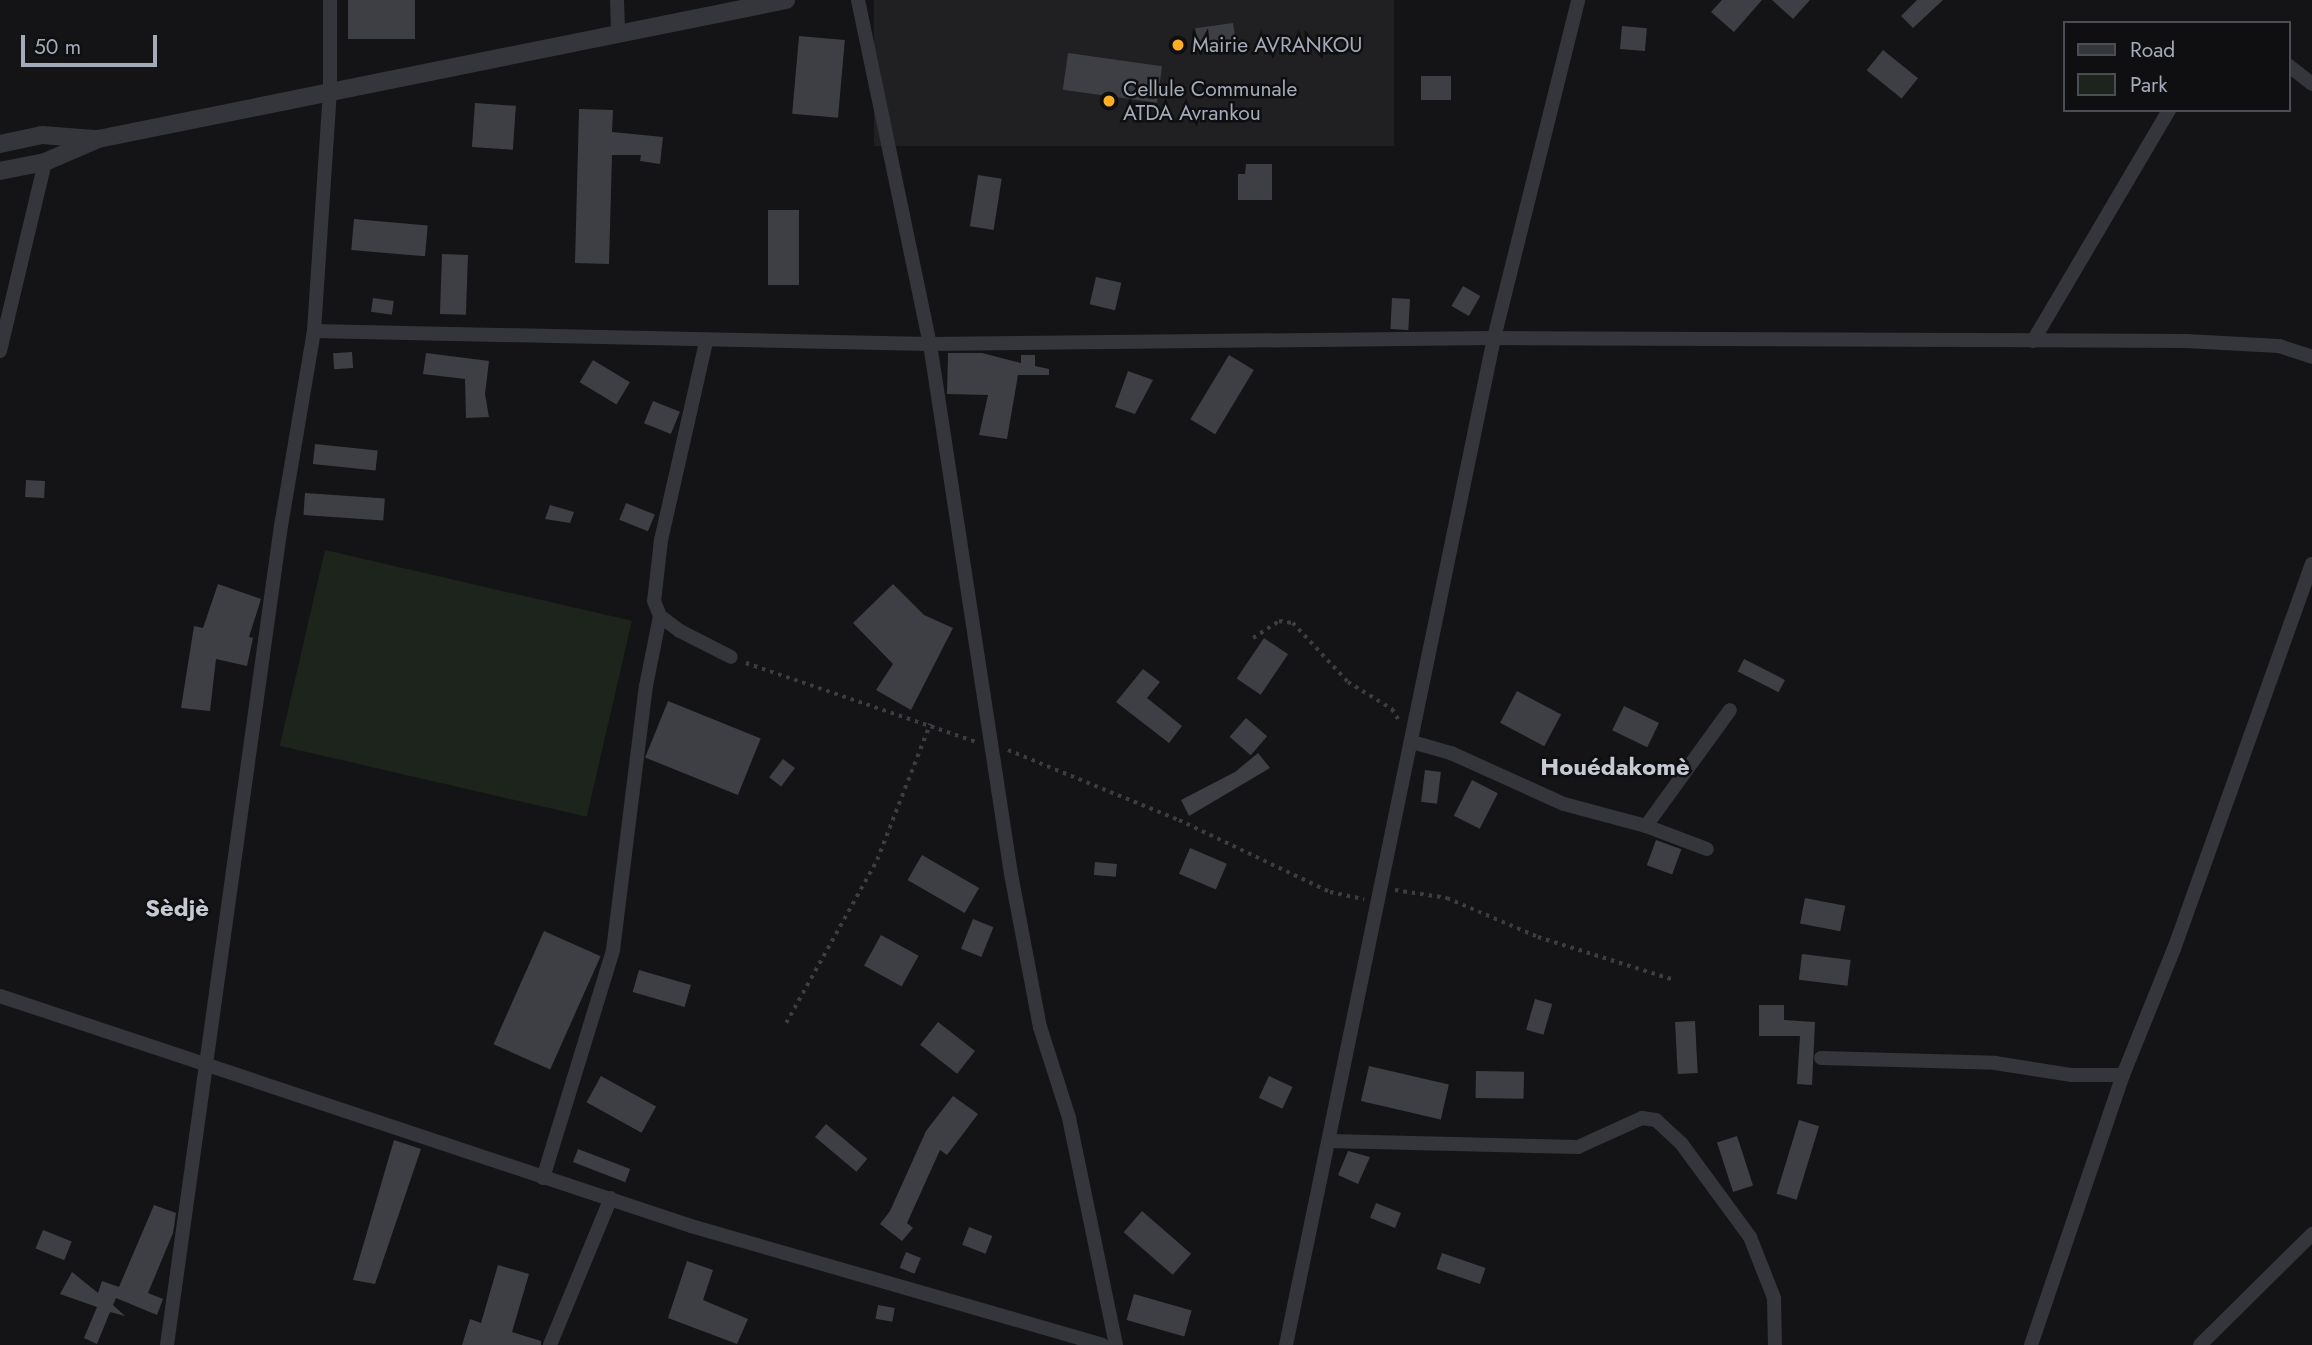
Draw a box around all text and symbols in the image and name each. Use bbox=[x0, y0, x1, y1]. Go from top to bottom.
scale bar bbox=[24, 21, 161, 65]
legend bbox=[2064, 21, 2291, 112]
text: 50 m bbox=[34, 32, 81, 62]
place label: Mairie AVRANKOU bbox=[1192, 32, 1362, 58]
text: Road bbox=[2130, 35, 2175, 65]
marker: Mairie AVRANKOU bbox=[1170, 37, 1186, 53]
text: Park bbox=[2130, 70, 2167, 100]
place label: Cellule Communale ATDA Avrankou bbox=[1123, 76, 1297, 126]
marker: Cellule Communale ATDA Avrankou bbox=[1101, 93, 1117, 109]
district label: Houédakomè bbox=[1540, 753, 1690, 781]
district label: Sèdjè bbox=[145, 894, 209, 922]

